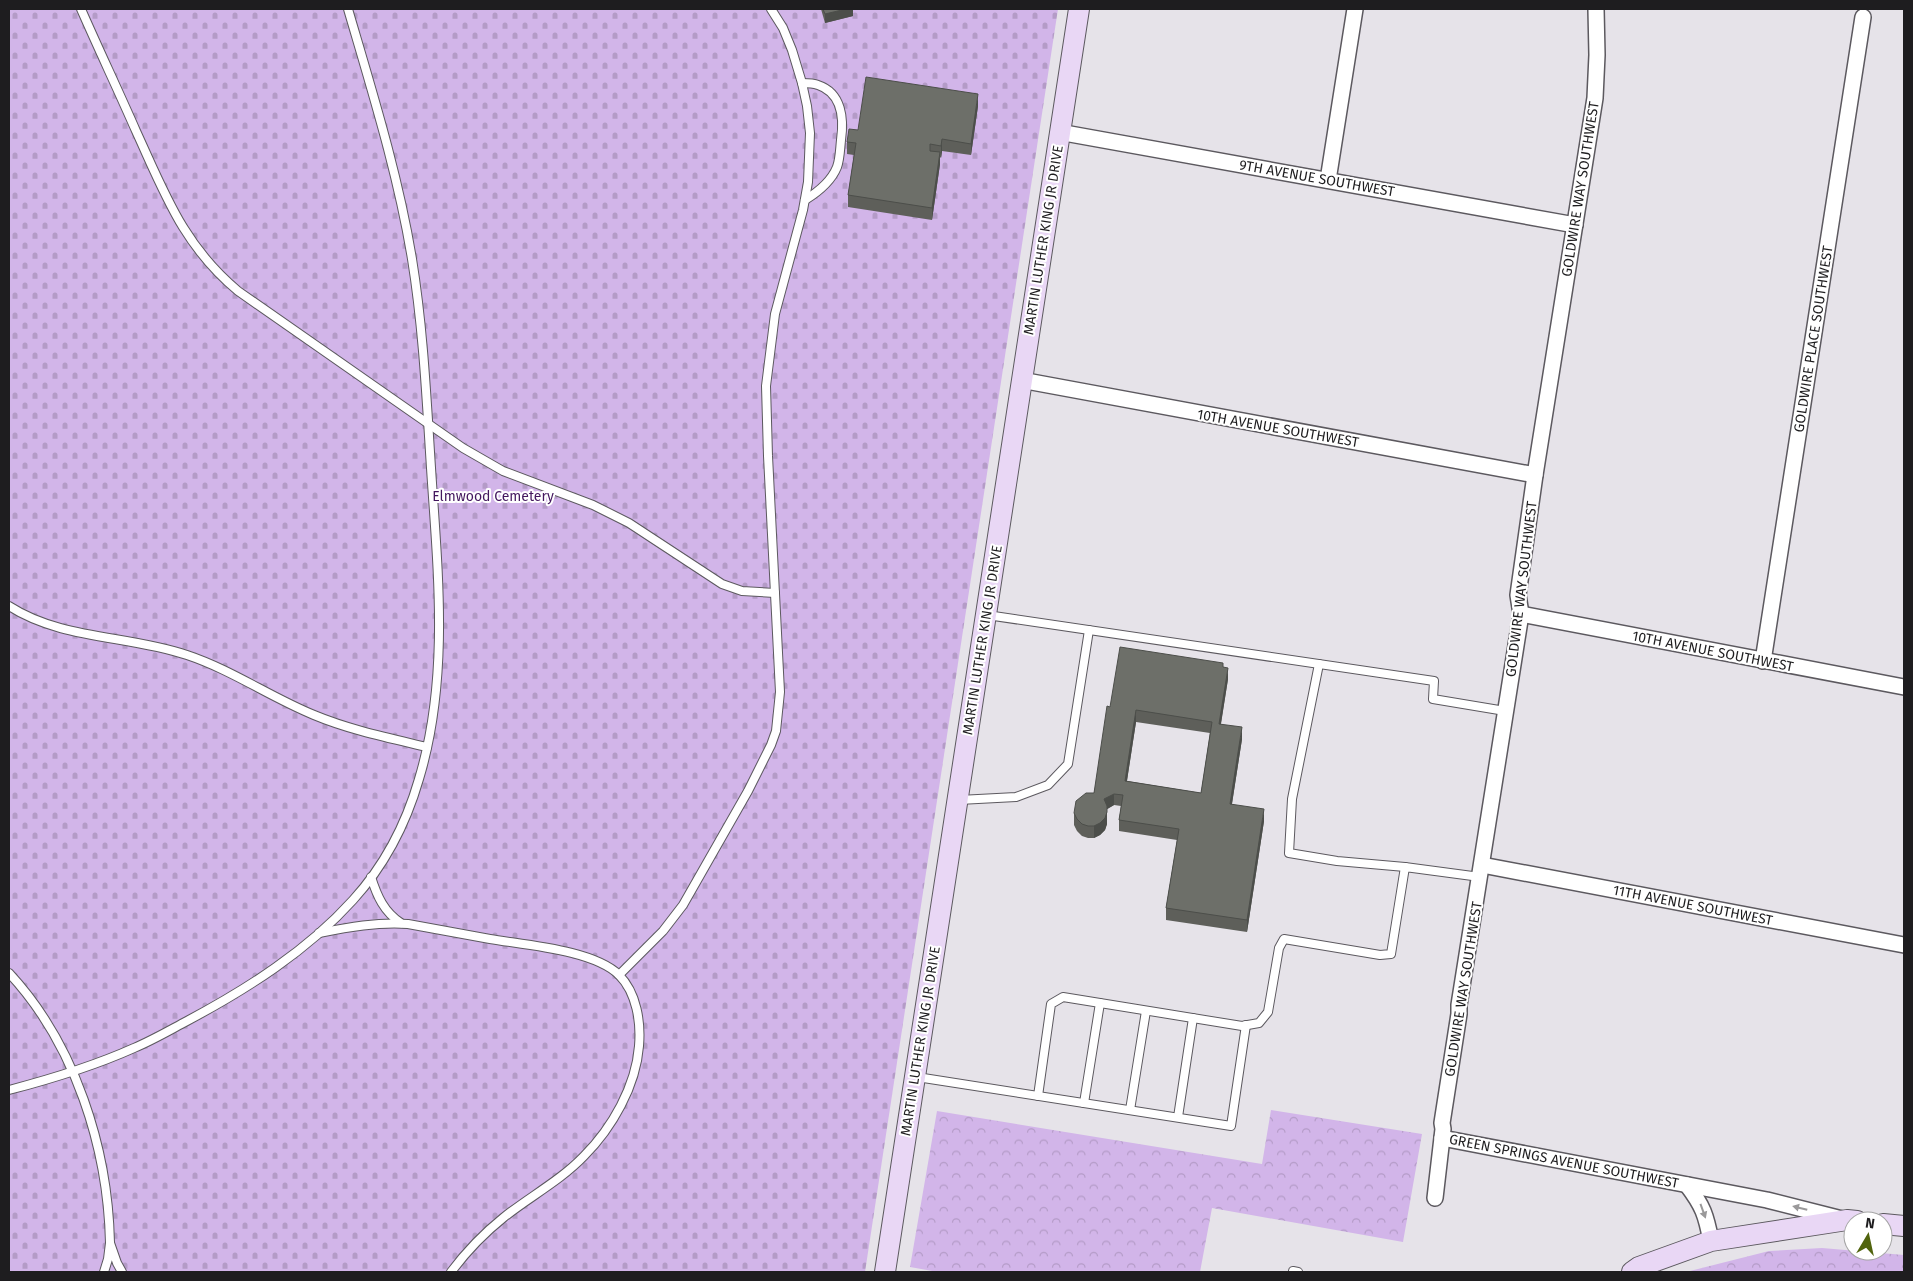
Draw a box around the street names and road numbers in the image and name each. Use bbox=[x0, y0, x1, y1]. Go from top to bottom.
street label: GOLDWIRE WAY SOUTHWEST bbox=[1558, 100, 1603, 278]
street label: MARTIN LUTHER KING JR DRIVE bbox=[1020, 144, 1067, 336]
street label: 9TH AVENUE SOUTHWEST bbox=[1238, 156, 1397, 201]
street label: GOLDWIRE PLACE SOUTHWEST bbox=[1790, 244, 1837, 434]
street label: 10TH AVENUE SOUTHWEST bbox=[1196, 406, 1361, 451]
street label: GOLDWIRE WAY SOUTHWEST bbox=[1502, 499, 1541, 678]
street label: MARTIN LUTHER KING JR DRIVE bbox=[959, 544, 1006, 736]
street label: 10TH AVENUE SOUTHWEST bbox=[1631, 628, 1796, 676]
street label: 11TH AVENUE SOUTHWEST bbox=[1612, 882, 1775, 929]
street label: GOLDWIRE WAY SOUTHWEST bbox=[1441, 900, 1486, 1078]
street label: MARTIN LUTHER KING JR DRIVE bbox=[897, 945, 944, 1137]
street label: GREEN SPRINGS AVENUE SOUTHWEST bbox=[1448, 1131, 1681, 1192]

